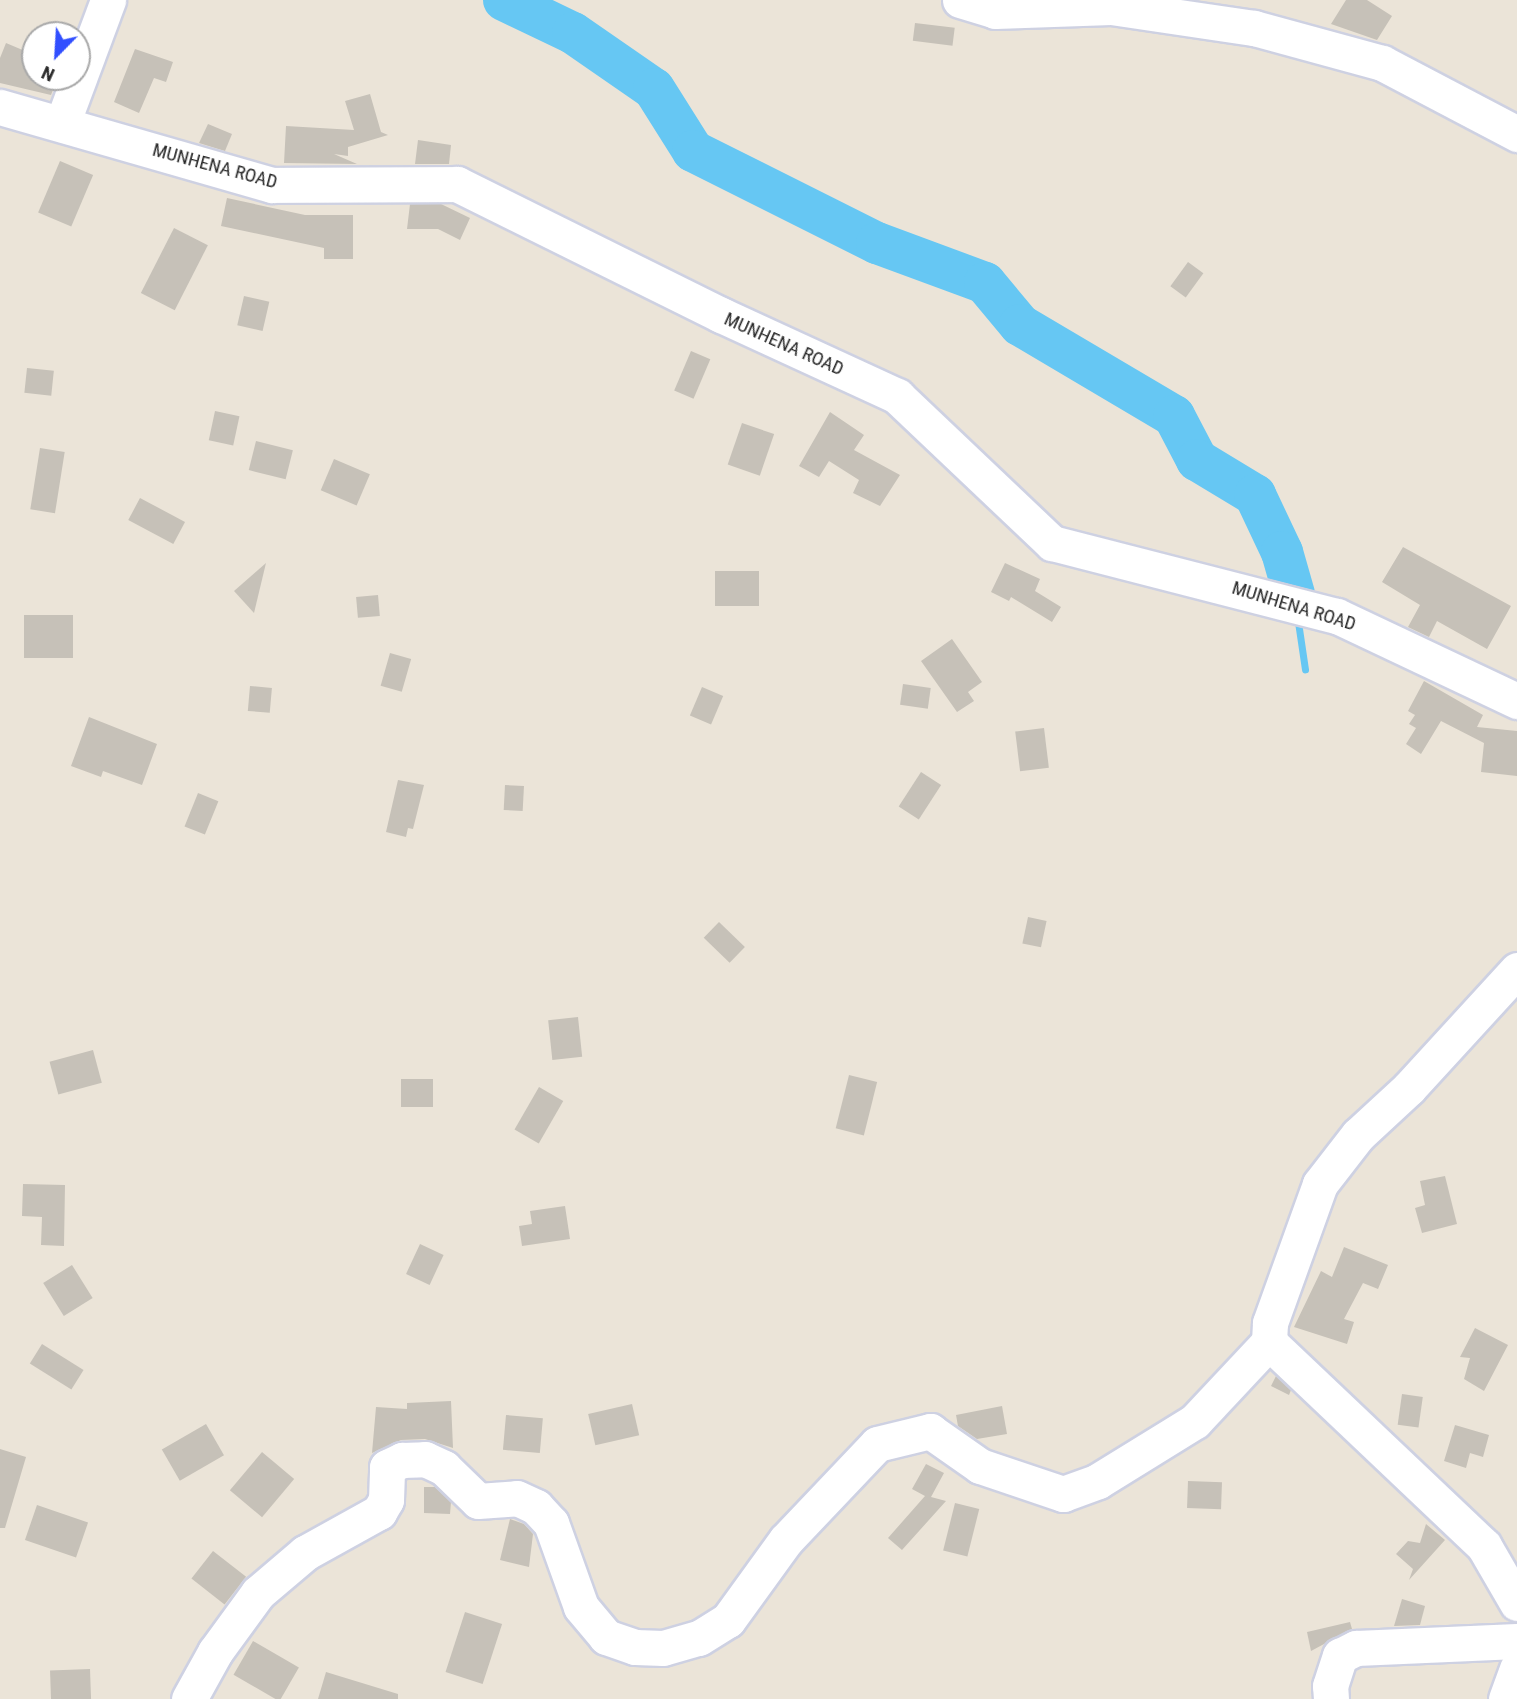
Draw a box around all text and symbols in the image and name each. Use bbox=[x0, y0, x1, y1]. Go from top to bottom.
north arrow bbox=[21, 21, 91, 91]
text: N bbox=[38, 61, 58, 87]
street label: MUNHENA ROAD bbox=[150, 138, 280, 194]
street label: MUNHENA ROAD bbox=[721, 307, 847, 381]
street label: MUNHENA ROAD bbox=[1229, 576, 1359, 636]

